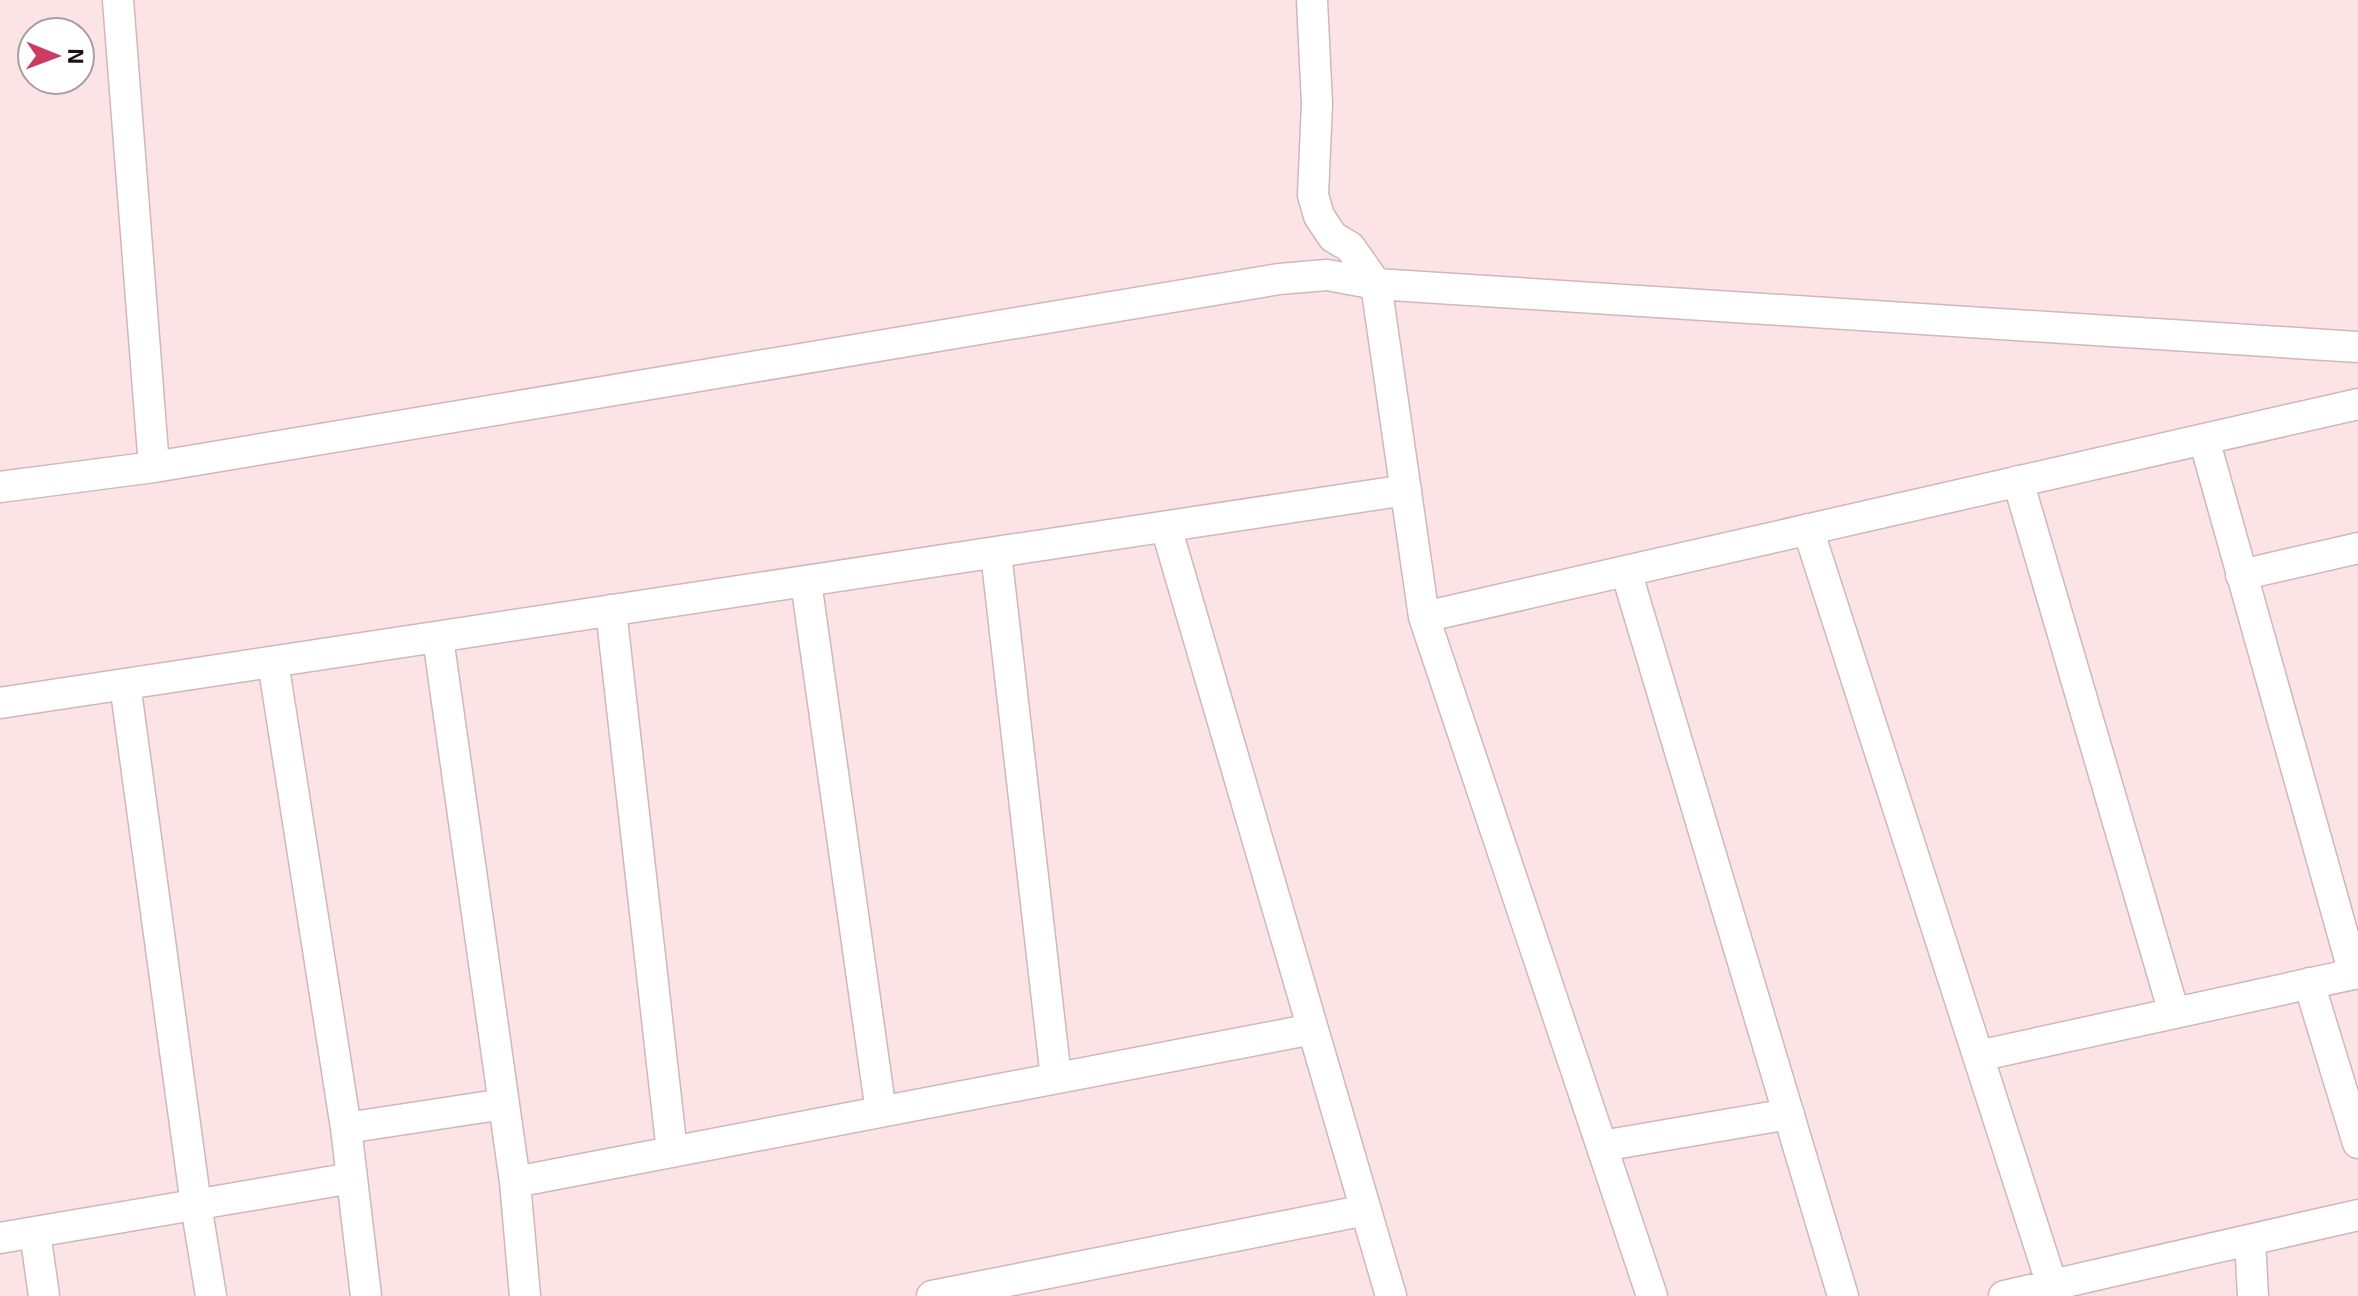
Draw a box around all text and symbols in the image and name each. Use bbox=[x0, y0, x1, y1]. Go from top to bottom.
north arrow bbox=[16, 16, 96, 96]
text: N bbox=[64, 48, 90, 65]

